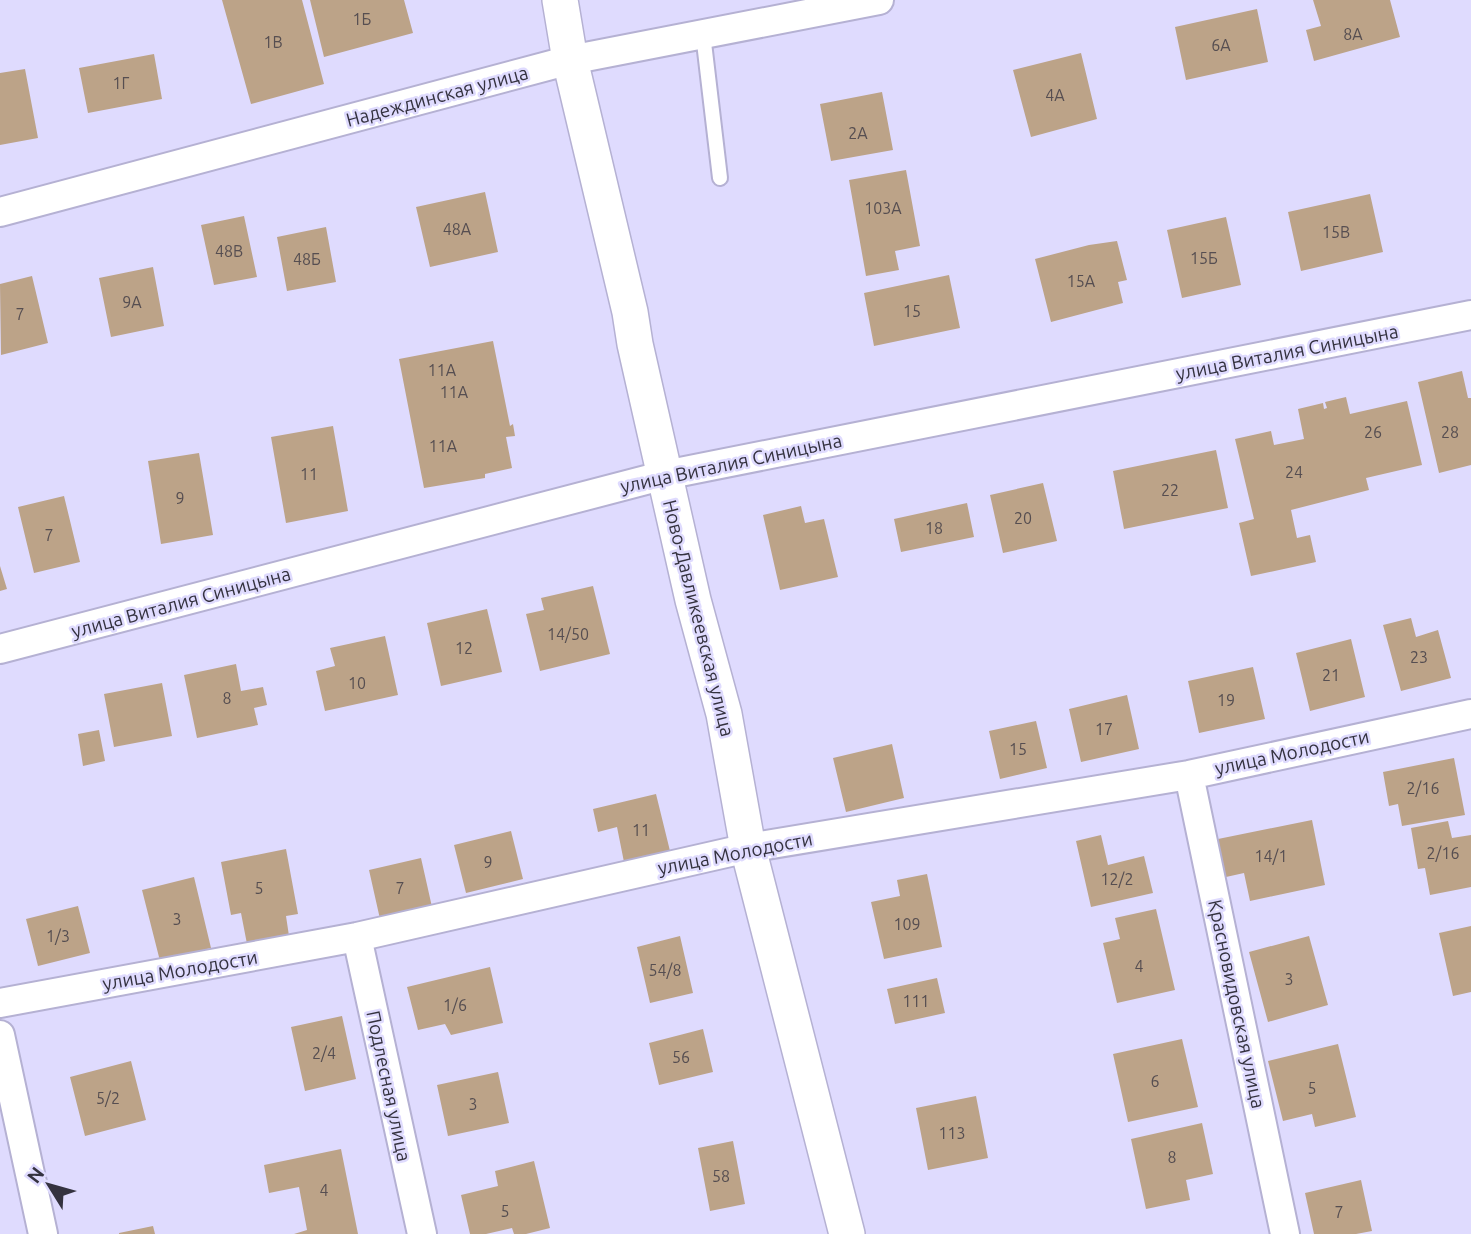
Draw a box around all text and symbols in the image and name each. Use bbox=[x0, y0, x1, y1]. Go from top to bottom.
house number: 1Б bbox=[353, 10, 372, 28]
house number: 8А bbox=[1343, 25, 1363, 43]
house number: 1В bbox=[263, 33, 283, 51]
house number: 6А bbox=[1211, 36, 1231, 54]
street label: Надеждинская улица bbox=[344, 61, 530, 131]
house number: 1Г bbox=[113, 74, 130, 92]
house number: 4А bbox=[1045, 86, 1065, 104]
house number: 2А bbox=[848, 124, 868, 142]
house number: 103А bbox=[864, 199, 902, 217]
house number: 48А bbox=[443, 220, 472, 238]
house number: 15В bbox=[1322, 223, 1350, 241]
house number: 48В bbox=[215, 242, 243, 260]
house number: 15Б bbox=[1190, 249, 1218, 267]
house number: 48Б bbox=[293, 250, 321, 268]
house number: 15А bbox=[1067, 272, 1096, 290]
house number: 9А bbox=[122, 293, 142, 311]
house number: 15 bbox=[903, 302, 921, 320]
house number: 7 bbox=[15, 305, 25, 323]
street label: улица Виталия Синицына bbox=[1174, 320, 1400, 384]
house number: 11А bbox=[428, 361, 457, 379]
house number: 11А bbox=[440, 383, 469, 401]
house number: 26 bbox=[1364, 423, 1382, 441]
house number: 28 bbox=[1441, 423, 1459, 441]
street label: улица Виталия Синицына bbox=[618, 429, 844, 497]
house number: 11А bbox=[429, 437, 458, 455]
house number: 24 bbox=[1285, 463, 1303, 481]
house number: 11 bbox=[300, 465, 318, 483]
house number: 22 bbox=[1161, 481, 1179, 499]
house number: 9 bbox=[175, 489, 185, 507]
street label: Ново-Давликеевская улица bbox=[659, 497, 739, 739]
house number: 20 bbox=[1014, 509, 1032, 527]
house number: 18 bbox=[925, 519, 943, 537]
house number: 7 bbox=[44, 526, 54, 544]
street label: улица Виталия Синицына bbox=[69, 562, 293, 642]
house number: 14/50 bbox=[547, 625, 589, 643]
house number: 12 bbox=[455, 639, 473, 657]
house number: 23 bbox=[1410, 648, 1428, 666]
house number: 21 bbox=[1322, 666, 1340, 684]
house number: 10 bbox=[348, 674, 366, 692]
house number: 8 bbox=[222, 689, 232, 707]
house number: 19 bbox=[1217, 691, 1235, 709]
house number: 17 bbox=[1095, 720, 1113, 738]
street label: улица Молодости bbox=[1213, 725, 1371, 779]
house number: 15 bbox=[1009, 740, 1027, 758]
house number: 2/16 bbox=[1407, 779, 1439, 797]
house number: 11 bbox=[632, 821, 650, 839]
street label: улица Молодости bbox=[656, 827, 814, 879]
house number: 2/16 bbox=[1427, 844, 1459, 862]
house number: 14/1 bbox=[1255, 847, 1287, 865]
house number: 9 bbox=[483, 853, 493, 871]
house number: 12/2 bbox=[1101, 870, 1133, 888]
house number: 5 bbox=[254, 879, 264, 897]
house number: 7 bbox=[395, 879, 405, 897]
street label: Красновидовская улица bbox=[1204, 898, 1270, 1110]
house number: 3 bbox=[172, 910, 182, 928]
house number: 109 bbox=[893, 915, 921, 933]
house number: 1/3 bbox=[46, 927, 70, 945]
street label: улица Молодости bbox=[101, 946, 259, 994]
house number: 4 bbox=[1134, 957, 1144, 975]
house number: 54/8 bbox=[649, 961, 681, 979]
house number: 3 bbox=[1284, 970, 1294, 988]
house number: 111 bbox=[902, 992, 930, 1010]
house number: 1/6 bbox=[443, 996, 467, 1014]
street label: Подлесная улица bbox=[362, 1009, 416, 1163]
house number: 2/4 bbox=[312, 1044, 336, 1062]
house number: 56 bbox=[672, 1048, 690, 1066]
house number: 6 bbox=[1150, 1072, 1160, 1090]
house number: 5 bbox=[1307, 1079, 1317, 1097]
house number: 5/2 bbox=[96, 1089, 120, 1107]
house number: 3 bbox=[468, 1095, 478, 1113]
house number: 113 bbox=[938, 1124, 966, 1142]
house number: 8 bbox=[1167, 1148, 1177, 1166]
north arrow bbox=[14, 1150, 84, 1220]
text: N bbox=[22, 1162, 48, 1187]
house number: 58 bbox=[712, 1167, 730, 1185]
house number: 4 bbox=[319, 1181, 329, 1199]
house number: 5 bbox=[500, 1202, 510, 1220]
house number: 7 bbox=[1334, 1203, 1344, 1221]

